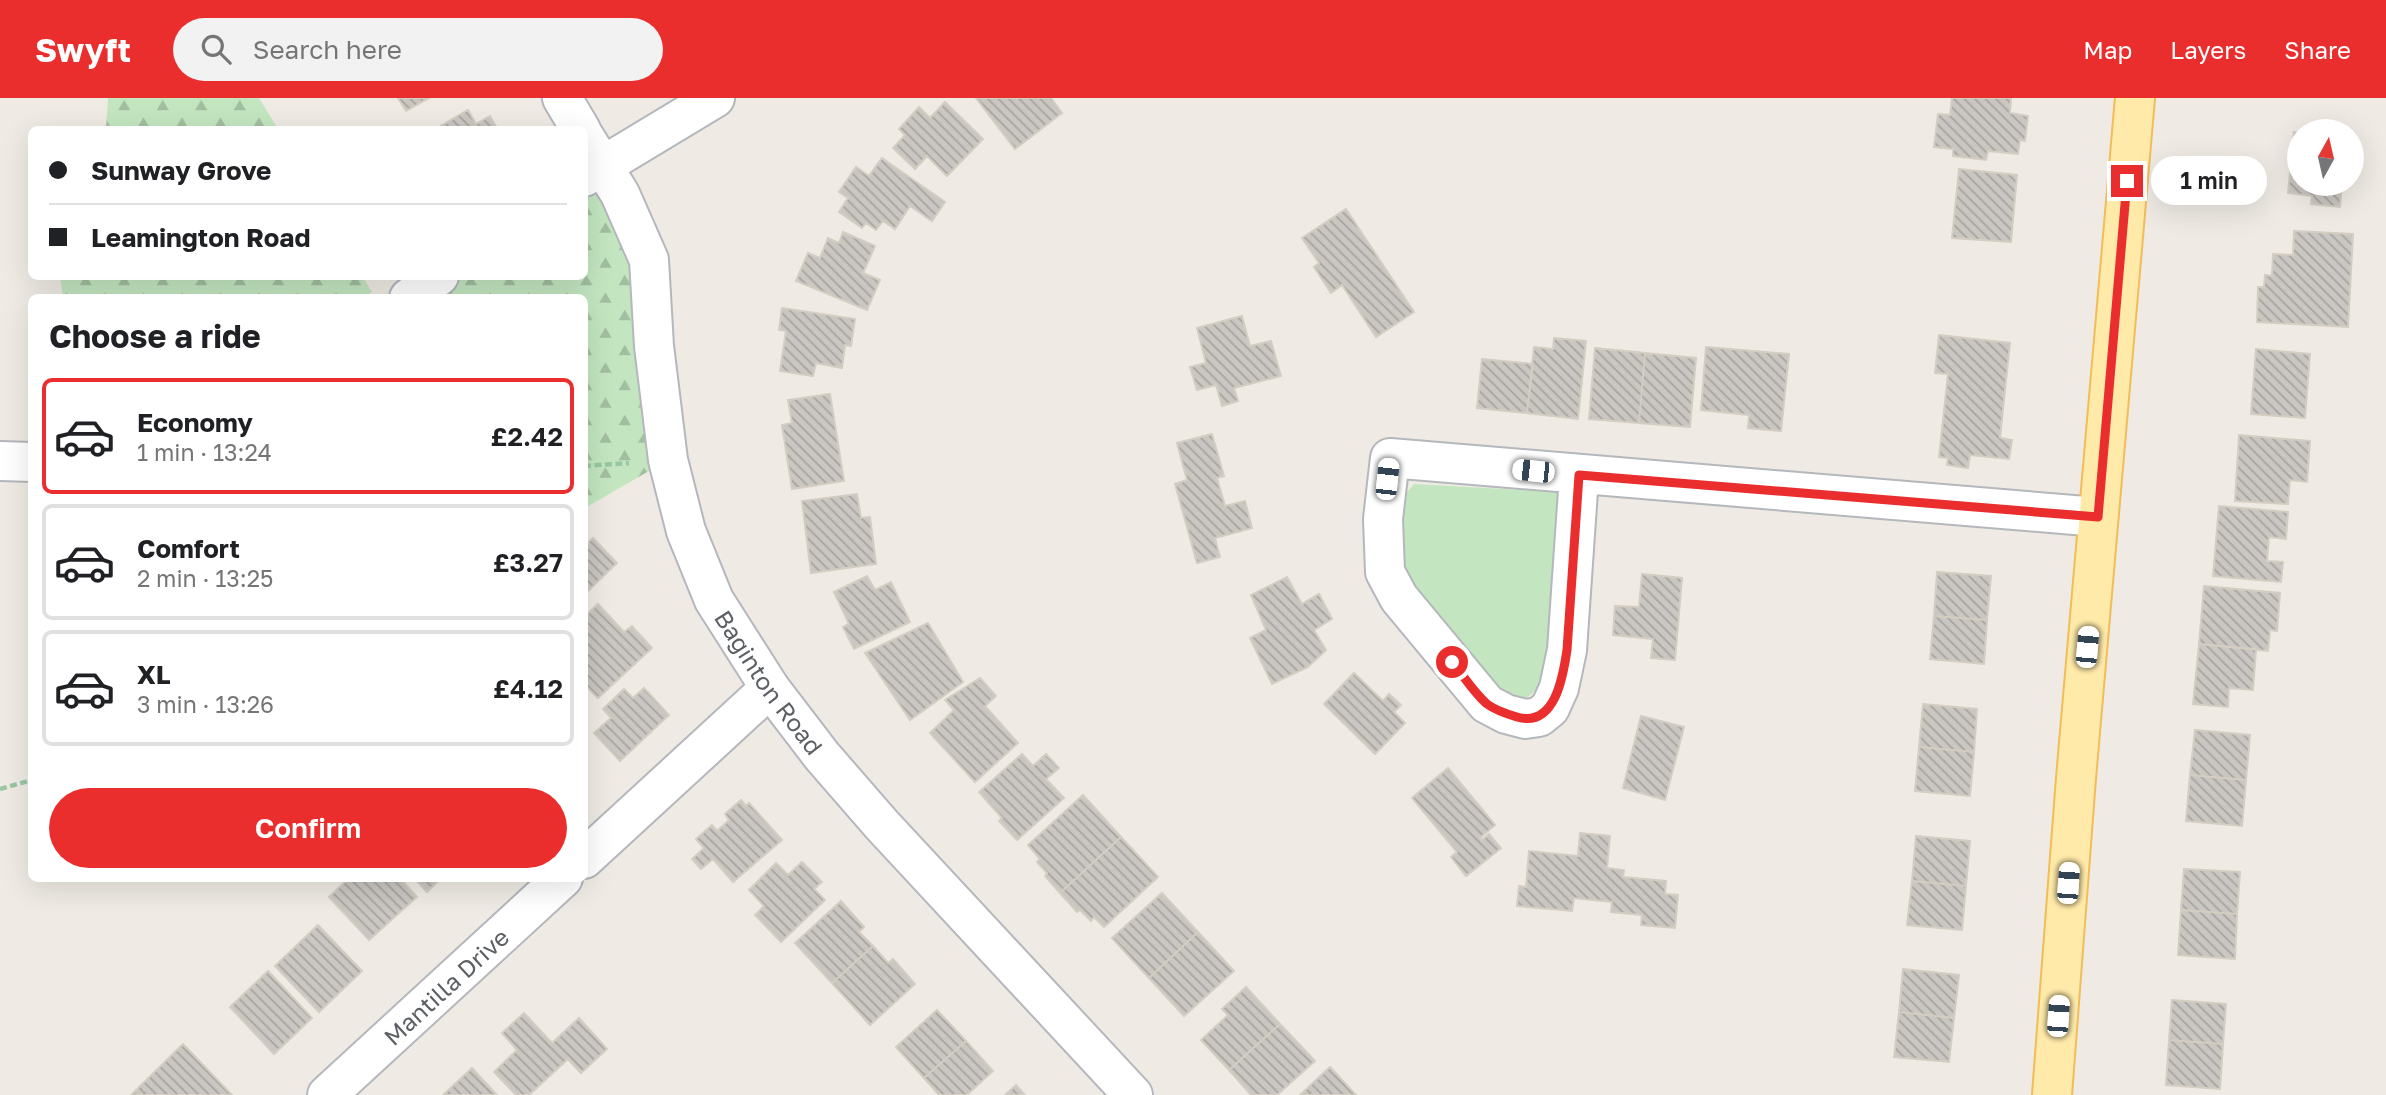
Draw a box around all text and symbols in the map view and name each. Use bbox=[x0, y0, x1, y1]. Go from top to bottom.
search box bbox=[173, 18, 663, 81]
text: Swyft bbox=[35, 30, 131, 69]
icon: search bbox=[197, 30, 235, 68]
text: Search here bbox=[253, 34, 402, 65]
text: Map bbox=[2083, 35, 2132, 64]
text: Layers bbox=[2170, 35, 2246, 64]
text: Share bbox=[2284, 35, 2351, 64]
north arrow bbox=[2287, 119, 2364, 196]
map controls bbox=[2287, 119, 2364, 196]
text: Sunway Grove bbox=[91, 155, 271, 186]
callout: 1 min bbox=[2152, 156, 2267, 206]
route end bbox=[2111, 165, 2143, 197]
text: 1 min bbox=[2180, 166, 2238, 194]
text: Leamington Road bbox=[91, 222, 310, 253]
text: Choose a ride bbox=[49, 317, 261, 355]
icon: car bbox=[53, 405, 116, 468]
text: Economy bbox=[137, 407, 253, 438]
text: £2.42 bbox=[491, 421, 563, 452]
text: 1 min · 13:24 bbox=[137, 438, 272, 466]
car bbox=[1375, 457, 1400, 501]
car bbox=[1512, 458, 1555, 484]
icon: car bbox=[53, 531, 116, 594]
text: Comfort bbox=[137, 533, 240, 564]
text: £3.27 bbox=[493, 547, 563, 578]
text: 2 min · 13:25 bbox=[137, 564, 273, 592]
street label: Baginton Road bbox=[710, 604, 830, 760]
car bbox=[2075, 625, 2100, 669]
route start bbox=[1436, 646, 1468, 678]
icon: car bbox=[53, 657, 116, 720]
text: XL bbox=[137, 659, 171, 690]
text: £4.12 bbox=[493, 673, 563, 704]
text: 3 min · 13:26 bbox=[137, 690, 274, 718]
button: Confirm bbox=[49, 788, 567, 868]
car bbox=[2057, 861, 2080, 905]
street label: Mantilla Drive bbox=[377, 921, 514, 1051]
car bbox=[2047, 994, 2070, 1038]

